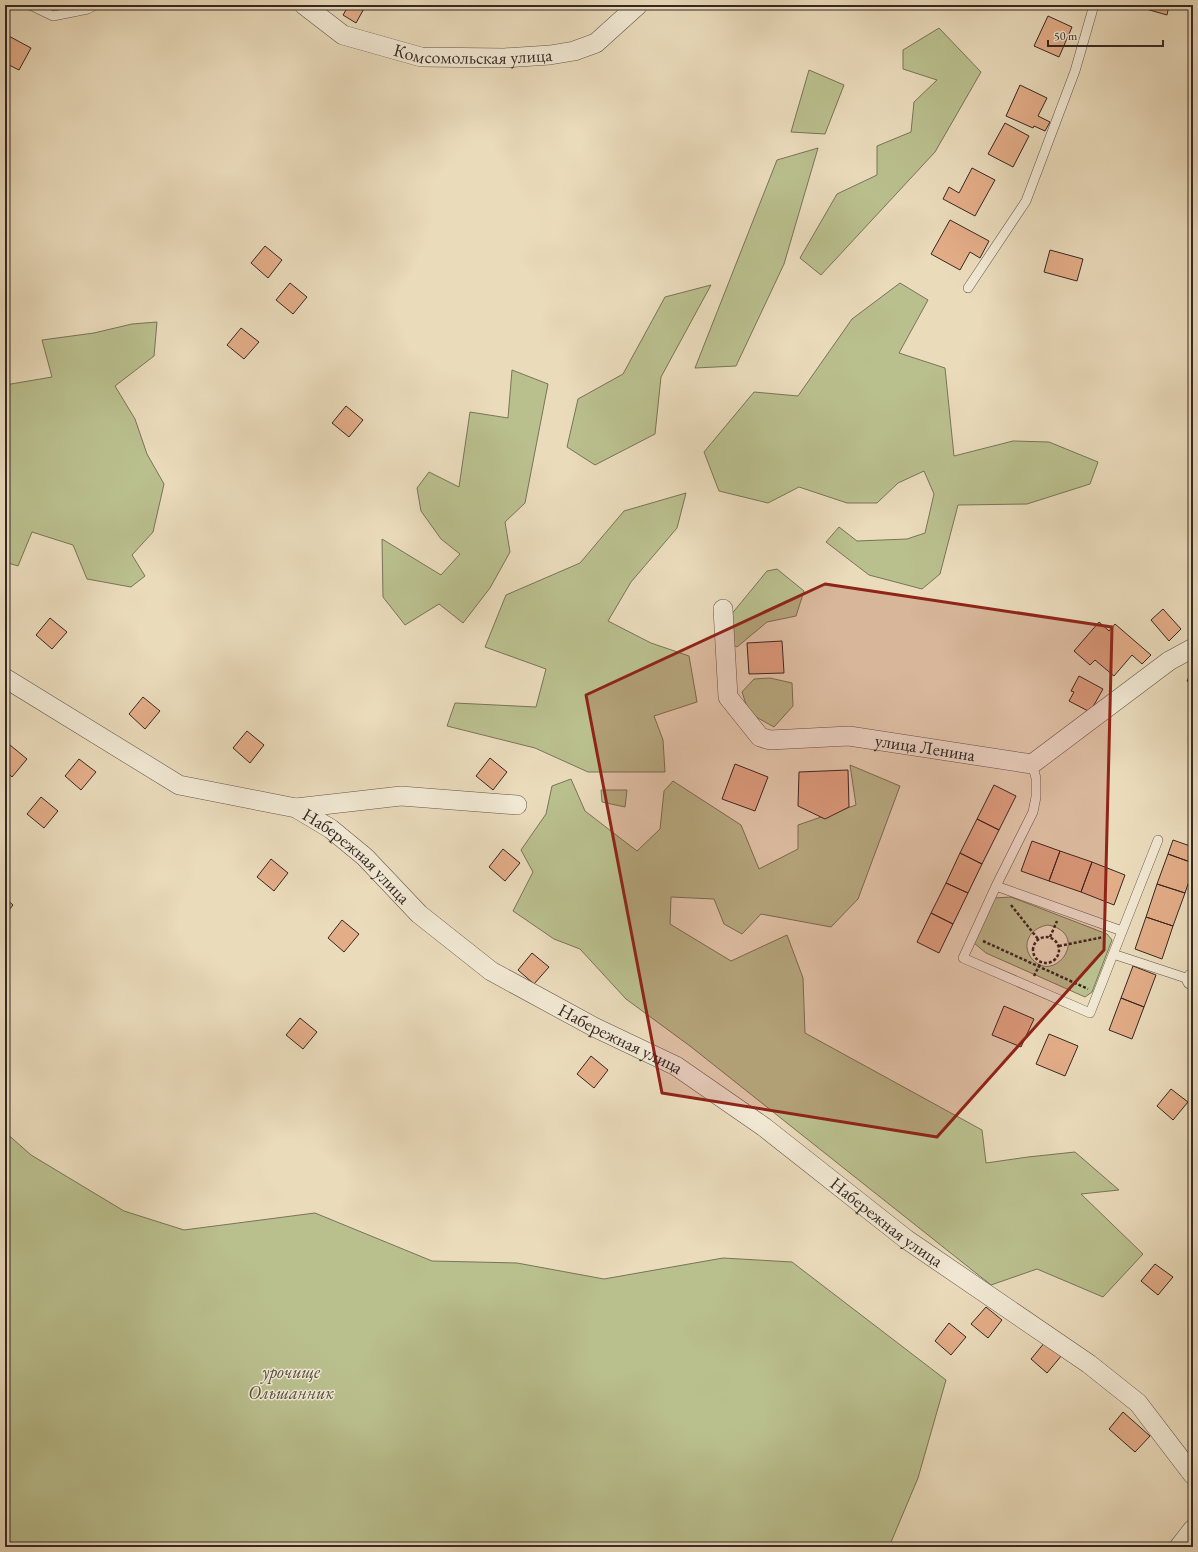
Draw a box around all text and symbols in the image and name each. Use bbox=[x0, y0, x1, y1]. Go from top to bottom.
scale bar bbox=[1048, 22, 1163, 48]
text: 50 m bbox=[1054, 28, 1078, 44]
street label: Комсомольская улица bbox=[391, 38, 554, 69]
street label: улица Ленина bbox=[874, 728, 978, 766]
street label: Набережная улица bbox=[298, 803, 416, 909]
street label: Набережная улица bbox=[554, 998, 689, 1079]
street label: Набережная улица bbox=[826, 1172, 948, 1272]
park label: урочище Ольшанник bbox=[248, 1360, 334, 1404]

